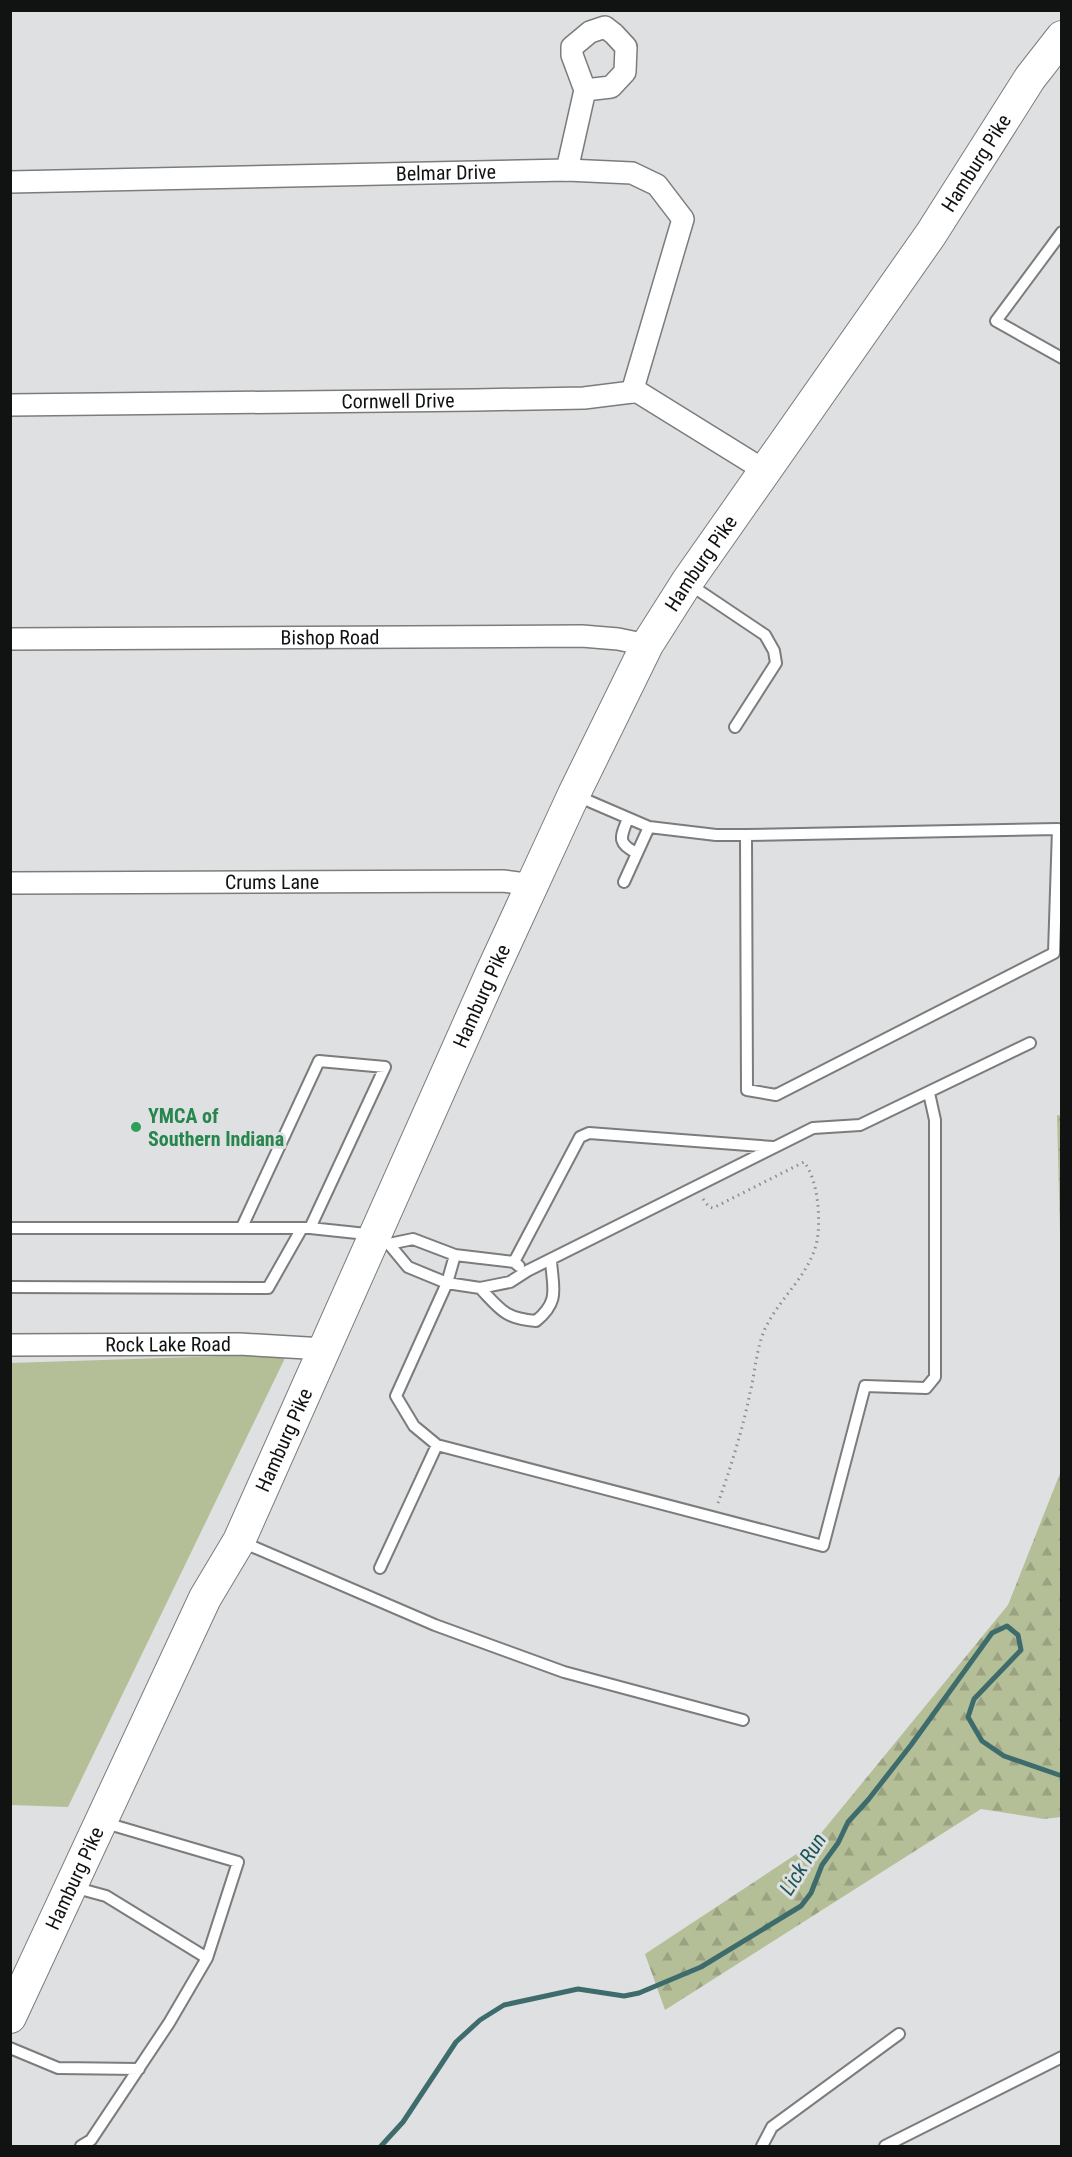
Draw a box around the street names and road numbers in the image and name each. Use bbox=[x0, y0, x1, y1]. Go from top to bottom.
street label: Hamburg Pike bbox=[936, 110, 1016, 216]
street label: Belmar Drive bbox=[396, 160, 496, 186]
street label: Cornwell Drive bbox=[341, 388, 455, 413]
street label: Hamburg Pike bbox=[660, 511, 742, 616]
street label: Bishop Road bbox=[280, 625, 380, 650]
street label: Crums Lane bbox=[225, 870, 319, 894]
street label: Hamburg Pike bbox=[448, 940, 515, 1052]
street label: Rock Lake Road bbox=[105, 1332, 231, 1357]
street label: Hamburg Pike bbox=[250, 1385, 317, 1496]
street label: Hamburg Pike bbox=[40, 1823, 109, 1934]

